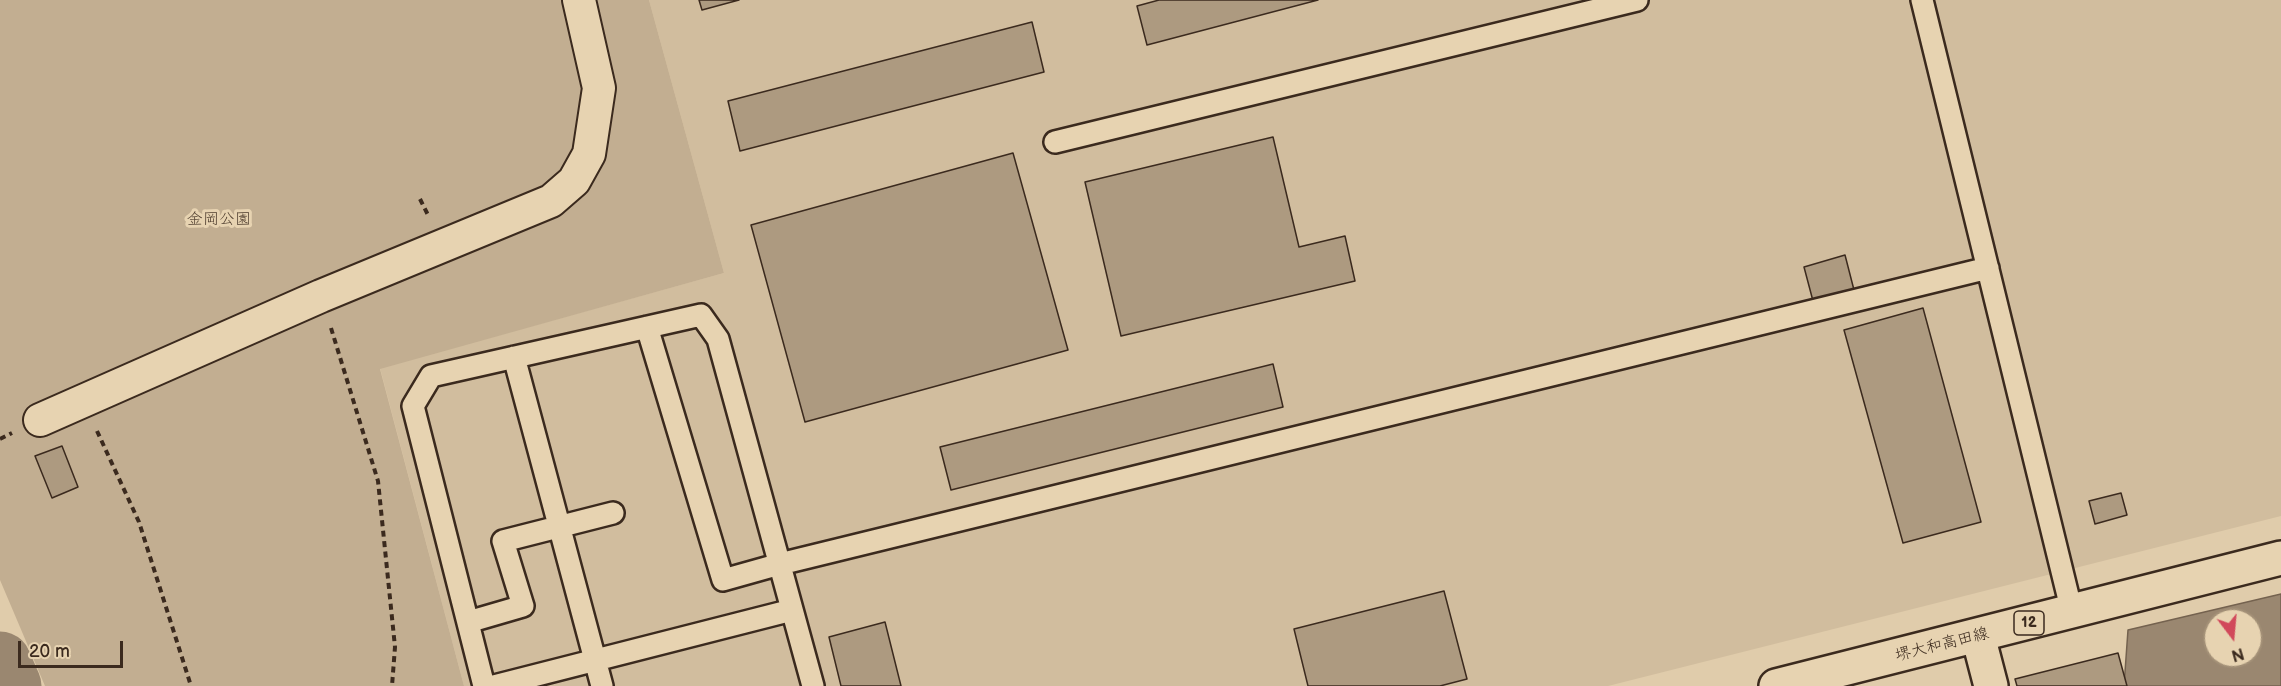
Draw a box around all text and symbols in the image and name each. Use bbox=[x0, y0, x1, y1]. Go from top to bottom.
park label: 金岡公園 bbox=[187, 210, 251, 230]
north arrow bbox=[2203, 608, 2263, 668]
road number: 12 bbox=[2014, 611, 2044, 635]
street label: 堺大和高田線 bbox=[1893, 624, 1991, 666]
scale bar bbox=[21, 629, 126, 667]
text: 20 m bbox=[29, 641, 70, 662]
text: N bbox=[2229, 643, 2246, 665]

